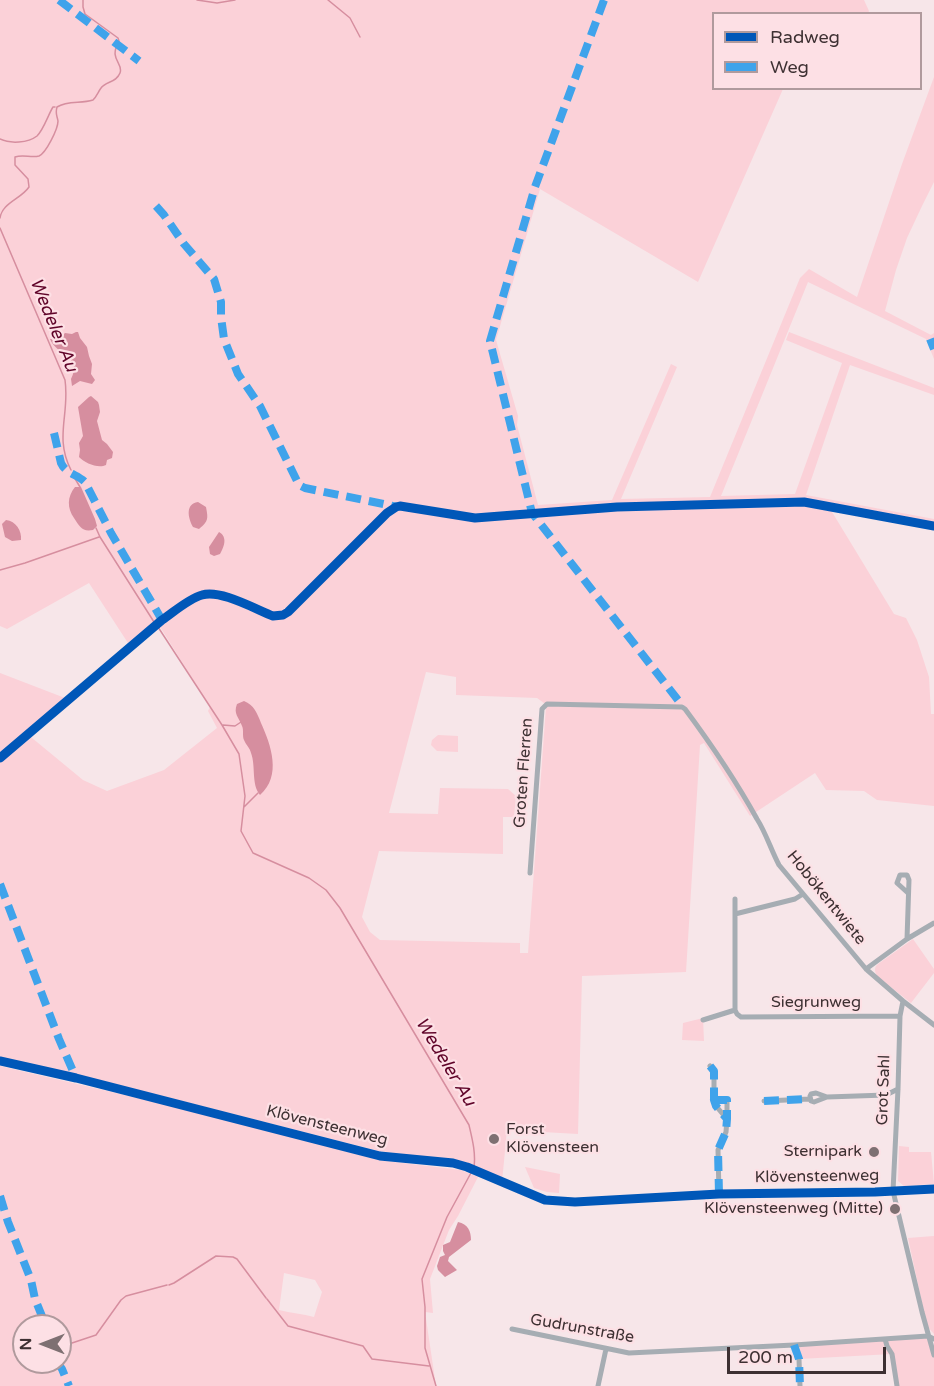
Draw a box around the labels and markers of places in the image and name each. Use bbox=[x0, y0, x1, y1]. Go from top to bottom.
place label: Forst Klövensteen bbox=[506, 1120, 599, 1158]
marker: Forst Klövensteen bbox=[487, 1132, 501, 1146]
place label: Sternipark bbox=[784, 1142, 862, 1162]
marker: Sternipark bbox=[867, 1145, 881, 1159]
place label: Klövensteenweg (Mitte) bbox=[704, 1199, 883, 1219]
marker: Klövensteenweg (Mitte) bbox=[888, 1202, 902, 1216]

